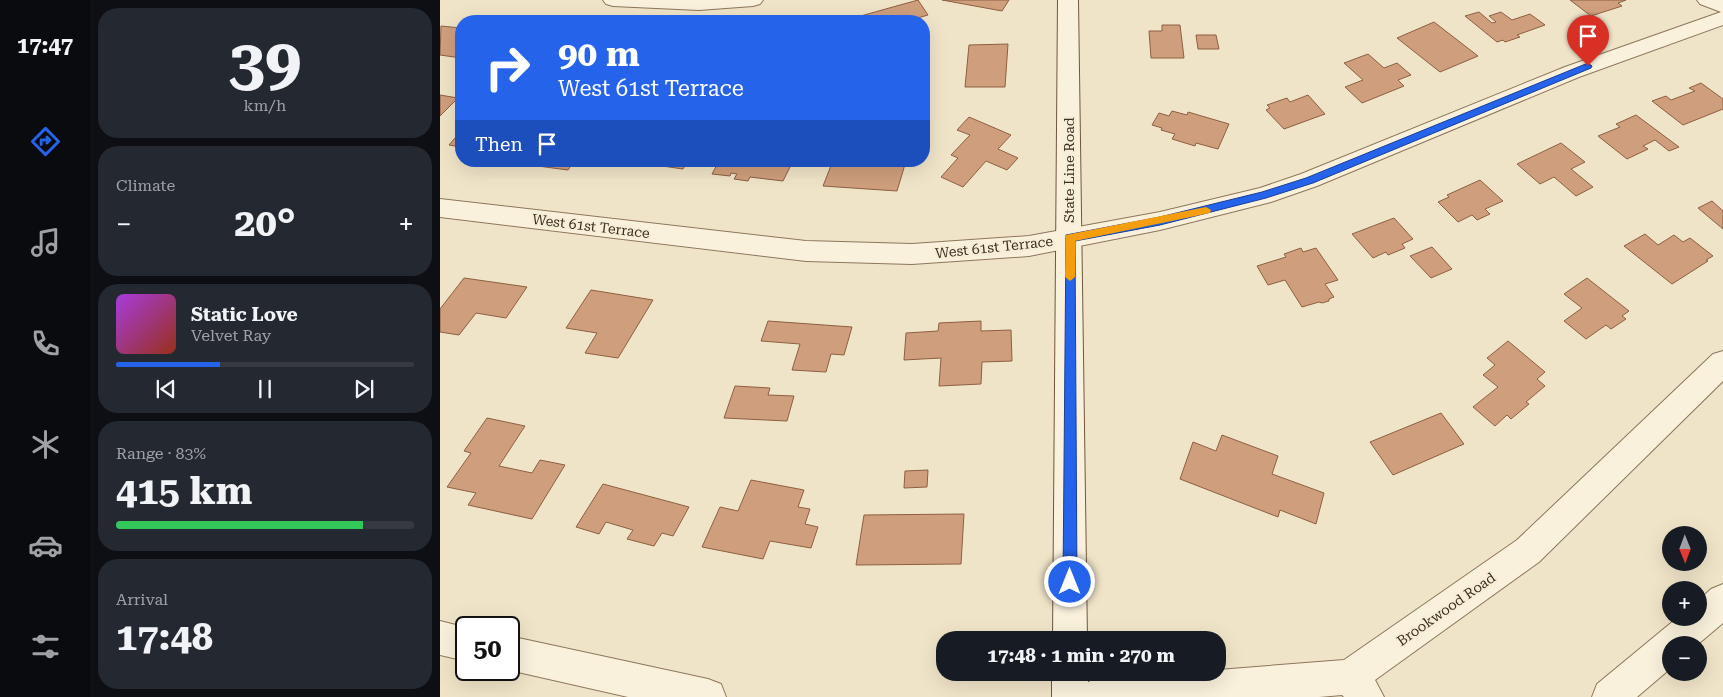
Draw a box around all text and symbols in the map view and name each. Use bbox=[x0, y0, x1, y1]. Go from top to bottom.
pin bbox=[1567, 15, 1609, 66]
icon: arrive bbox=[1574, 22, 1602, 50]
text: 39 bbox=[229, 25, 301, 101]
text: 17:47 bbox=[17, 33, 73, 58]
text: 90 m bbox=[558, 34, 640, 75]
icon: right bbox=[475, 35, 540, 100]
text: West 61st Terrace bbox=[558, 76, 744, 101]
text: km/h bbox=[244, 96, 286, 115]
street label: State Line Road bbox=[1061, 117, 1077, 223]
icon: directions bbox=[28, 124, 63, 159]
icon: arrive bbox=[533, 130, 561, 158]
text: Then bbox=[475, 133, 523, 156]
text: Climate bbox=[116, 176, 175, 195]
text: 20° bbox=[234, 201, 296, 245]
text: − bbox=[116, 208, 132, 241]
text: + bbox=[398, 208, 414, 241]
street label: West 61st Terrace bbox=[531, 211, 651, 241]
icon: music bbox=[28, 225, 63, 260]
street label: West 61st Terrace bbox=[934, 233, 1054, 261]
text: Static Love bbox=[191, 303, 298, 326]
icon: phone bbox=[28, 326, 63, 361]
text: Velvet Ray bbox=[191, 326, 271, 345]
icon: previous bbox=[152, 375, 180, 403]
icon: pause bbox=[251, 375, 279, 403]
icon: next bbox=[350, 375, 378, 403]
icon: climate bbox=[28, 427, 63, 462]
text: Range · 83% bbox=[116, 444, 206, 463]
text: 415 km bbox=[116, 469, 252, 513]
north arrow bbox=[1662, 526, 1708, 571]
map controls bbox=[1662, 526, 1707, 681]
icon: car bbox=[28, 528, 63, 563]
position arrow bbox=[1043, 555, 1095, 607]
street label: Brookwood Road bbox=[1394, 569, 1498, 649]
button: + bbox=[1662, 581, 1707, 626]
text: Arrival bbox=[116, 590, 168, 609]
text: 17:48 bbox=[116, 615, 213, 659]
speed limit sign: 50 bbox=[455, 616, 520, 681]
icon: filters bbox=[28, 629, 63, 664]
button: − bbox=[1662, 636, 1707, 681]
text: 17:48 · 1 min · 270 m bbox=[987, 644, 1175, 667]

